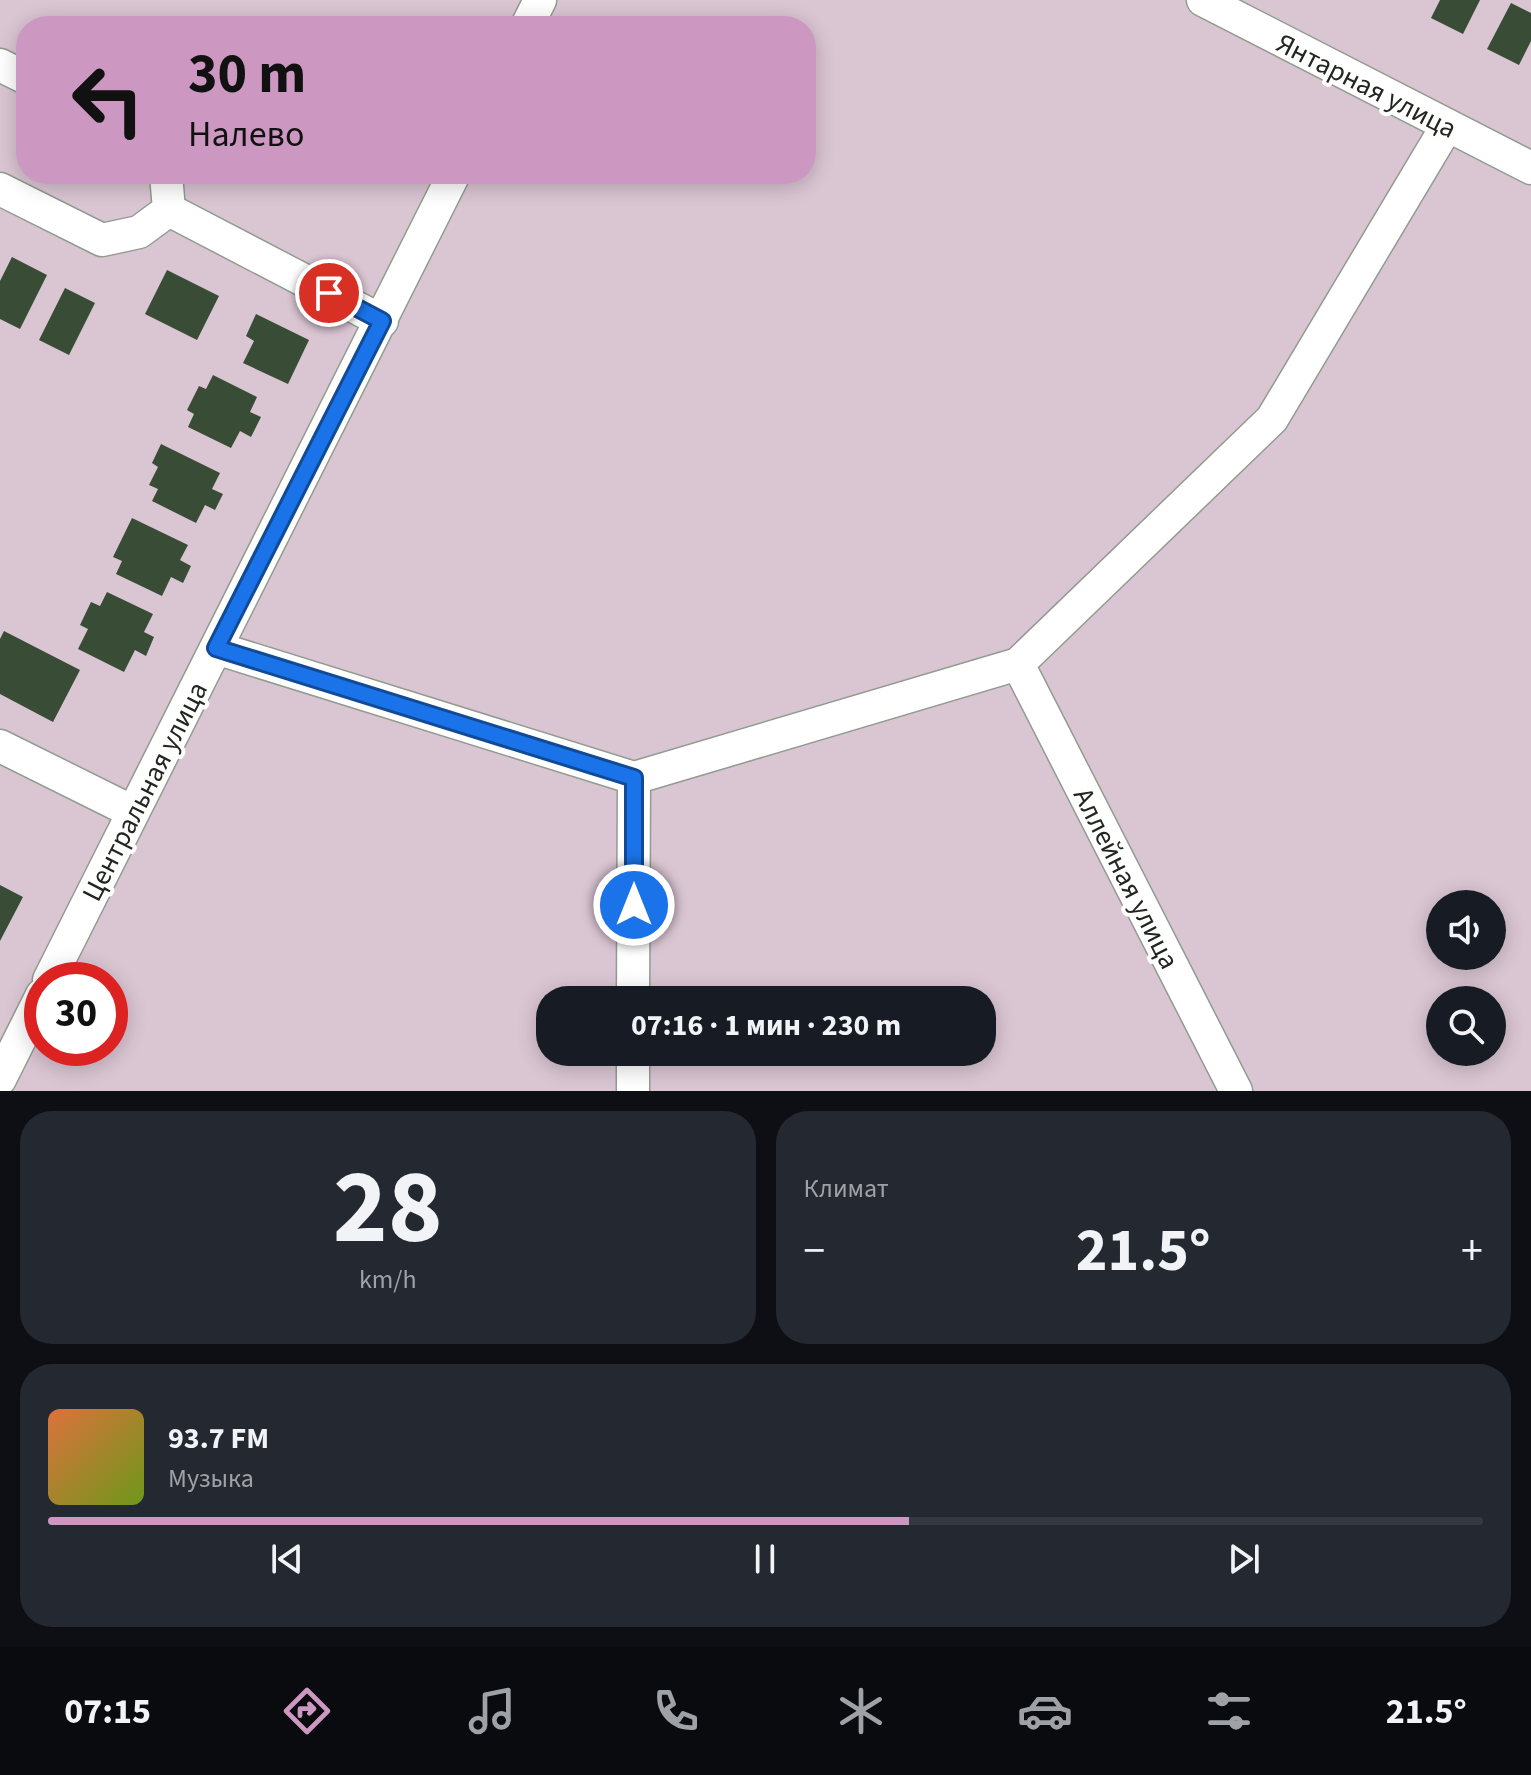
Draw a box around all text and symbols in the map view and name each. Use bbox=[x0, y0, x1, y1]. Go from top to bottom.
street label: Янтарная улица bbox=[1270, 23, 1464, 148]
text: 30 m bbox=[188, 35, 306, 114]
icon: left bbox=[56, 48, 160, 152]
text: Налево bbox=[188, 109, 304, 160]
pin bbox=[295, 259, 363, 327]
icon: arrive bbox=[307, 271, 351, 315]
street label: Центральная улица bbox=[72, 675, 218, 908]
street label: Аллейная улица bbox=[1063, 781, 1189, 976]
position arrow bbox=[592, 863, 676, 947]
map controls bbox=[1426, 890, 1506, 1066]
button: sound bbox=[1426, 890, 1506, 970]
speed limit sign: 30 bbox=[24, 962, 128, 1066]
button: search bbox=[1426, 986, 1506, 1066]
text: 07:16 · 1 мин · 230 m bbox=[631, 1004, 901, 1047]
text: 28 bbox=[333, 1135, 443, 1283]
text: Климат bbox=[804, 1170, 889, 1207]
text: 21.5° bbox=[1076, 1209, 1211, 1294]
text: − bbox=[804, 1220, 825, 1283]
text: + bbox=[1461, 1220, 1483, 1283]
text: km/h bbox=[359, 1261, 417, 1298]
text: 93.7 FM bbox=[168, 1417, 269, 1460]
text: Музыка bbox=[168, 1460, 254, 1497]
icon: previous bbox=[265, 1537, 309, 1581]
icon: pause bbox=[743, 1537, 787, 1581]
icon: next bbox=[1222, 1537, 1266, 1581]
icon: directions bbox=[279, 1683, 335, 1739]
icon: music bbox=[464, 1683, 520, 1739]
icon: phone bbox=[648, 1683, 704, 1739]
icon: climate bbox=[833, 1683, 889, 1739]
icon: car bbox=[1017, 1683, 1073, 1739]
icon: filters bbox=[1201, 1683, 1257, 1739]
text: 07:15 bbox=[64, 1686, 151, 1737]
text: 21.5° bbox=[1386, 1686, 1467, 1737]

